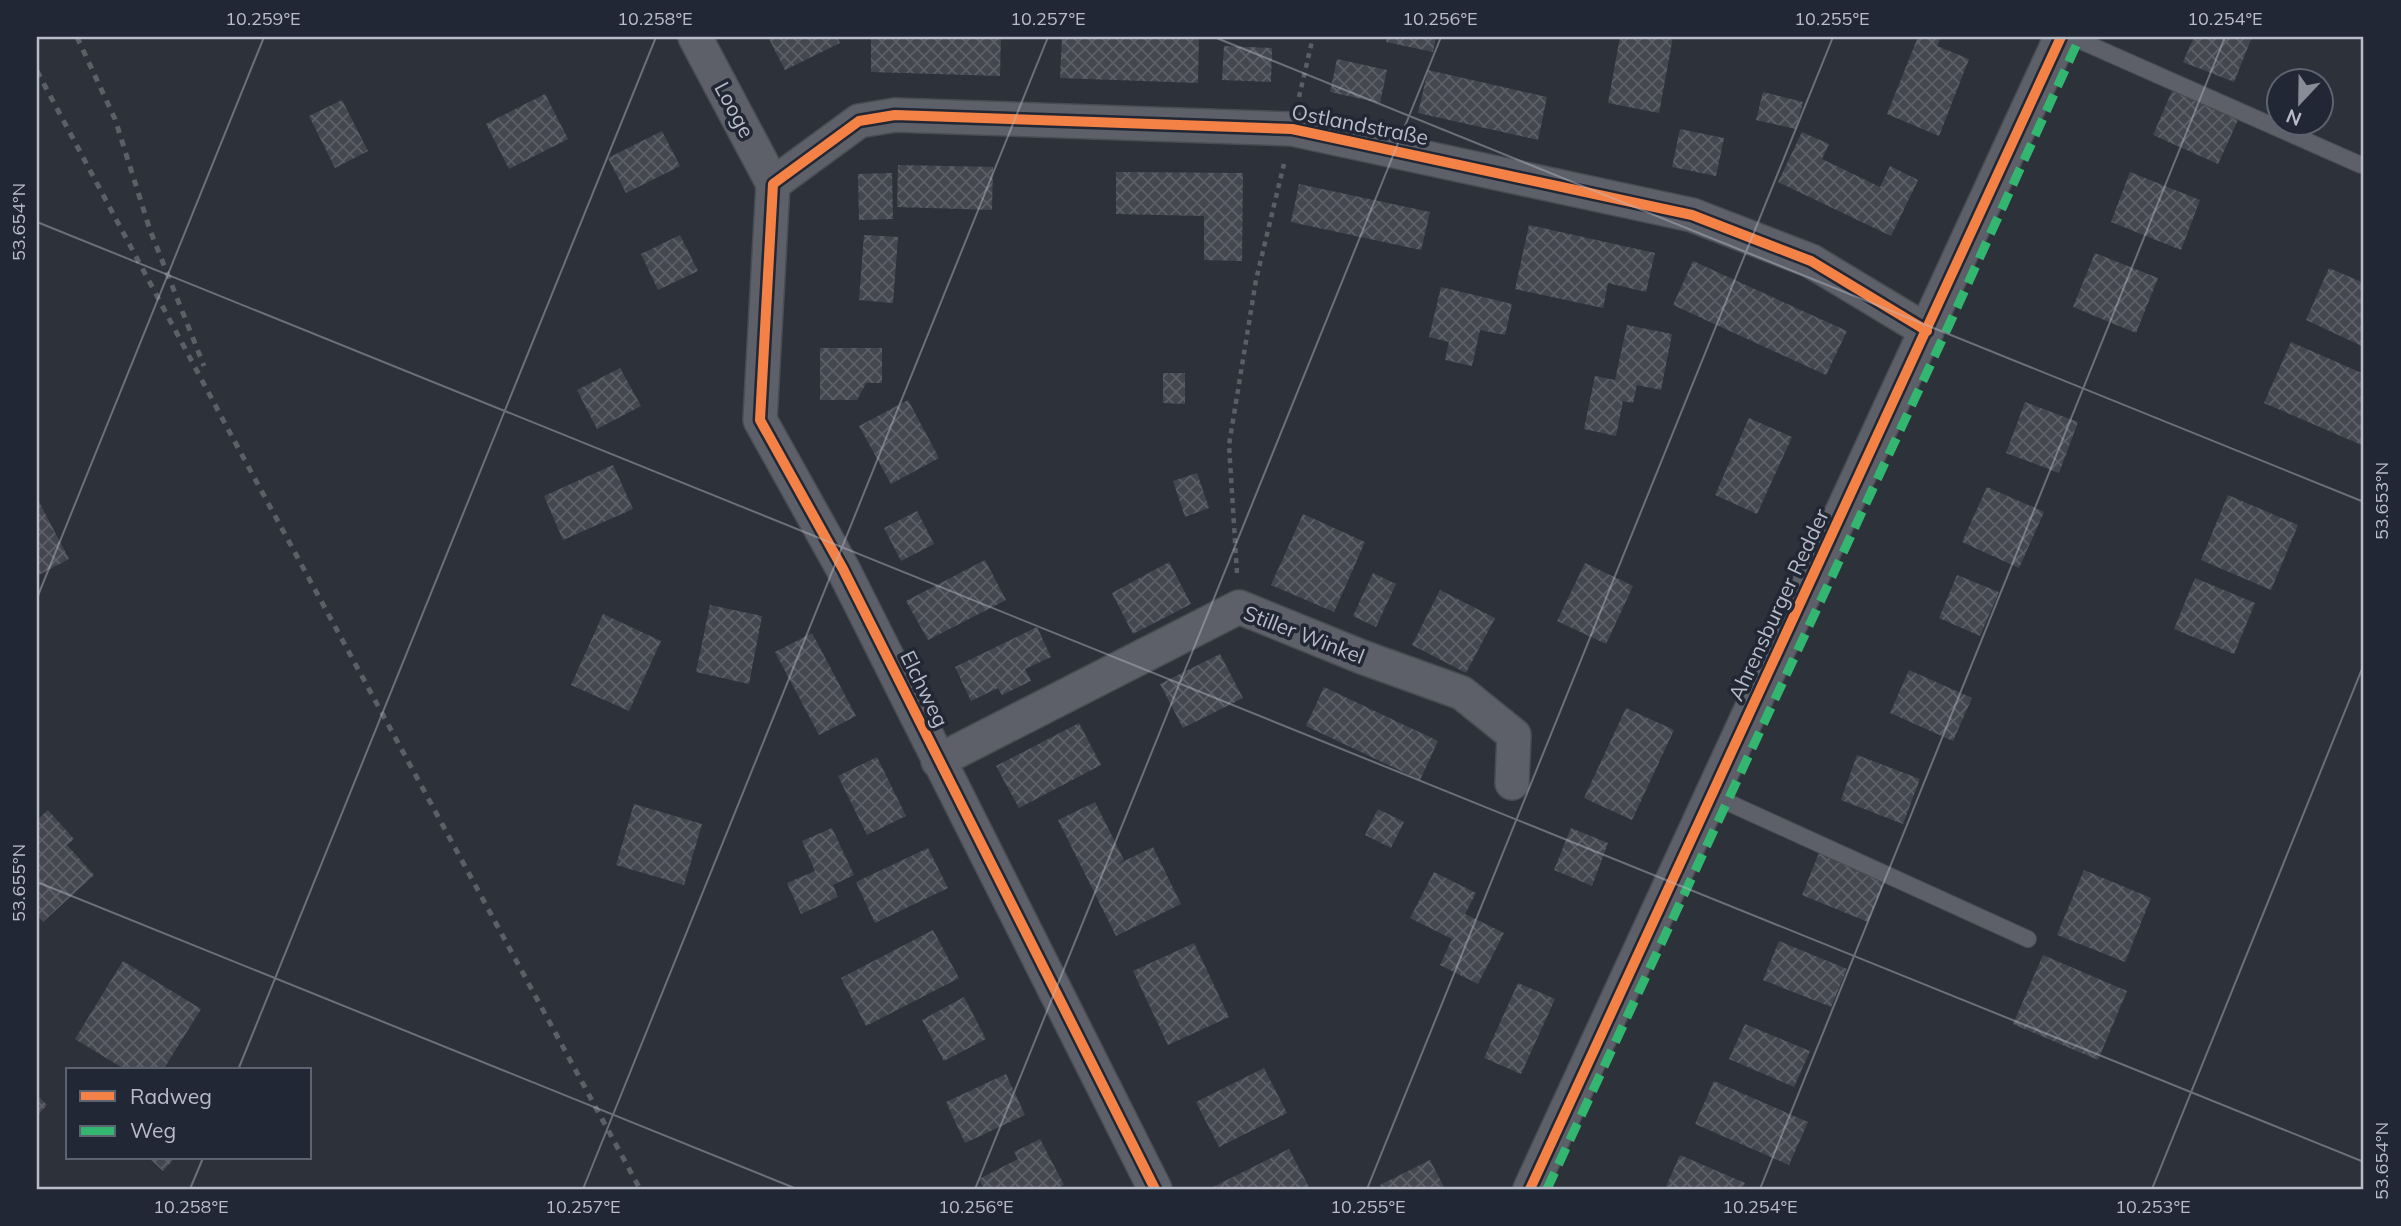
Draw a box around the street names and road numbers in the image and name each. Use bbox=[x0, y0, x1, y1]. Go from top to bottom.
street label: Looge bbox=[709, 77, 760, 142]
street label: Ostlandstraße bbox=[1290, 98, 1431, 150]
street label: Ahrensburger Redder bbox=[1722, 504, 1834, 705]
street label: Stiller Winkel bbox=[1240, 599, 1369, 669]
street label: Elchweg bbox=[895, 646, 955, 731]

